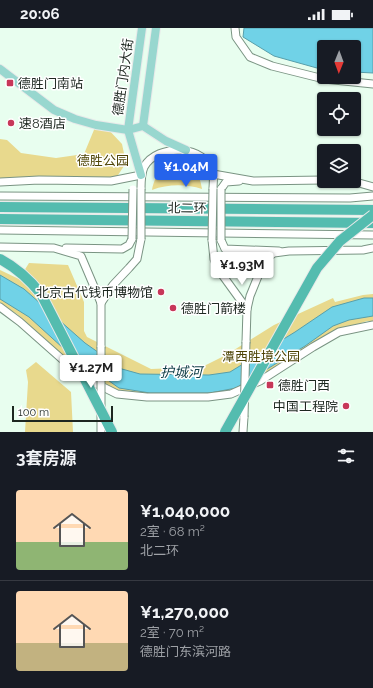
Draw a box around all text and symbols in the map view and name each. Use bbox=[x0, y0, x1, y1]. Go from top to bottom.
text: 20:06 bbox=[20, 5, 60, 23]
street label: 德胜门内大街 bbox=[110, 37, 136, 117]
north arrow bbox=[317, 40, 361, 84]
map controls bbox=[317, 40, 361, 188]
place label: 德胜门南站 bbox=[18, 76, 83, 91]
marker: 德胜门南站 bbox=[5, 78, 15, 88]
button: locate bbox=[317, 92, 361, 136]
place label: 速8酒店 bbox=[19, 116, 66, 131]
marker: 速8酒店 bbox=[6, 118, 16, 128]
button: layers bbox=[317, 144, 361, 188]
park label: 德胜公园 bbox=[77, 153, 129, 168]
pin: ¥1.04M bbox=[153, 154, 219, 188]
text: ¥1.04M bbox=[163, 159, 209, 174]
street label: 北二环 bbox=[167, 200, 207, 216]
pin: ¥1.93M bbox=[209, 252, 275, 286]
text: ¥1.93M bbox=[220, 257, 264, 272]
place label: 北京古代钱币博物馆 bbox=[36, 285, 153, 300]
marker: 北京古代钱币博物馆 bbox=[156, 287, 166, 297]
place label: 德胜门箭楼 bbox=[181, 301, 246, 316]
marker: 德胜门箭楼 bbox=[168, 303, 178, 313]
park label: 潭西胜境公园 bbox=[222, 349, 300, 364]
pin: ¥1.27M bbox=[58, 355, 124, 389]
text: ¥1.27M bbox=[69, 360, 113, 375]
water label: 护城河 bbox=[160, 364, 205, 380]
place label: 德胜门西 bbox=[278, 378, 330, 393]
marker: 德胜门西 bbox=[265, 380, 275, 390]
place label: 中国工程院 bbox=[273, 399, 338, 414]
marker: 中国工程院 bbox=[341, 401, 351, 411]
scale bar bbox=[12, 404, 113, 423]
text: 100 m bbox=[18, 406, 49, 419]
icon: filters bbox=[335, 445, 357, 467]
text: 3套房源 bbox=[16, 448, 77, 468]
text: ¥1,040,000 bbox=[140, 501, 230, 521]
icon: home bbox=[48, 506, 96, 554]
text: 2室 · 68 m² bbox=[140, 524, 205, 539]
text: 北二环 bbox=[140, 543, 179, 558]
text: ¥1,270,000 bbox=[140, 602, 229, 622]
icon: home bbox=[48, 607, 96, 655]
text: 2室 · 70 m² bbox=[140, 625, 204, 640]
text: 德胜门东滨河路 bbox=[140, 644, 231, 659]

